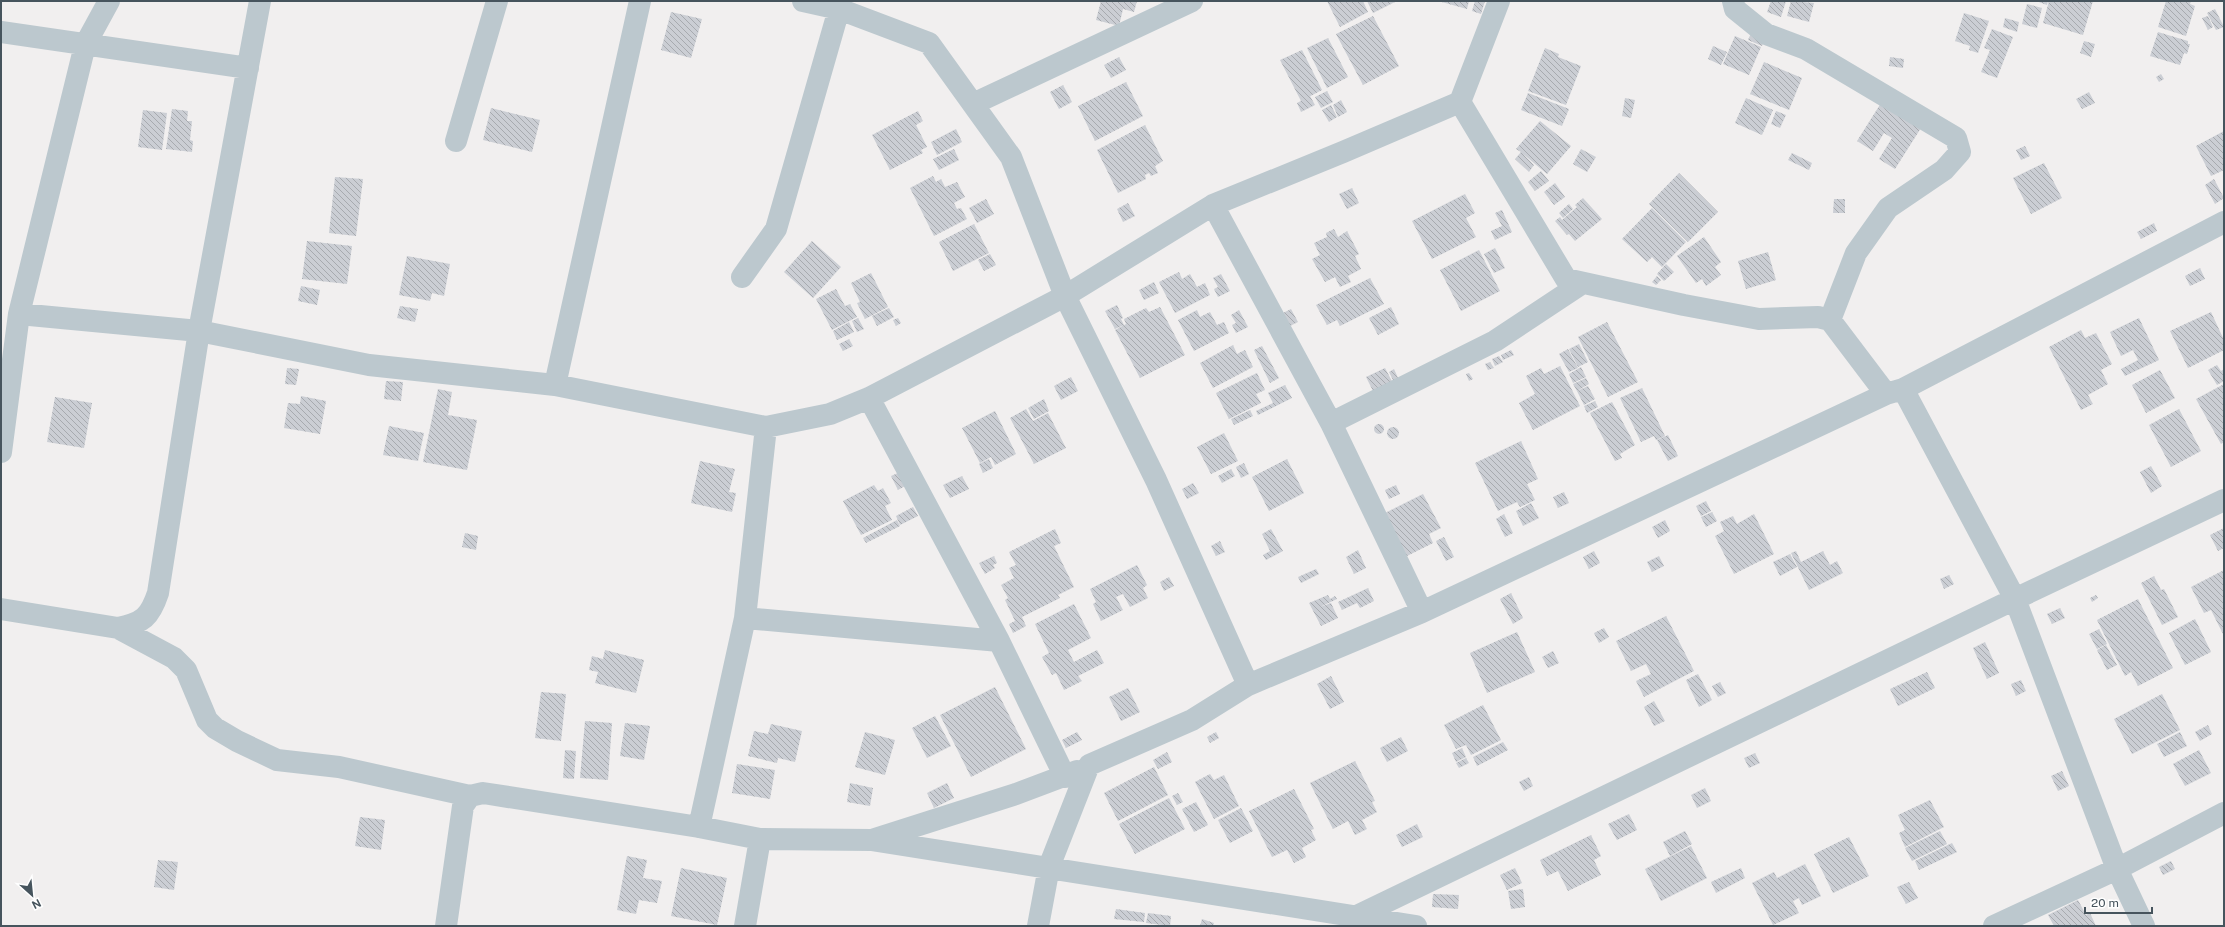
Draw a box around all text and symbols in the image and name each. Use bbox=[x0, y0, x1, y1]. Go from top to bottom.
north arrow bbox=[12, 875, 52, 915]
scale bar bbox=[2085, 889, 2152, 915]
text: 20 m bbox=[2091, 896, 2119, 910]
text: N bbox=[30, 897, 43, 911]

